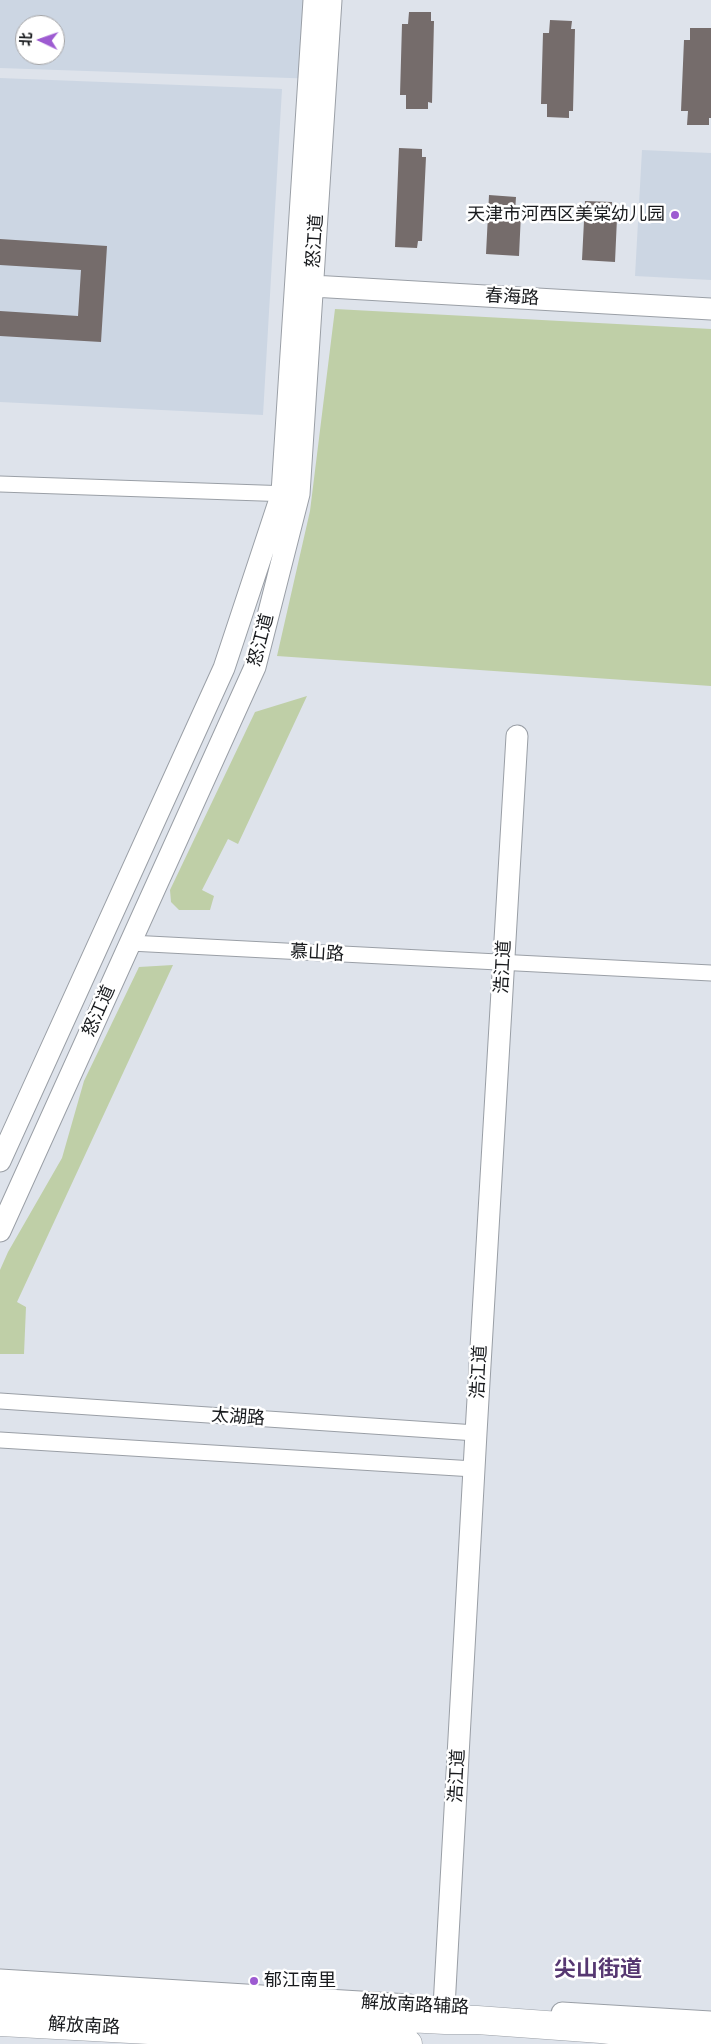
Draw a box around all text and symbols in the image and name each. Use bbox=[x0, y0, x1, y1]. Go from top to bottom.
north arrow bbox=[15, 15, 65, 65]
text: 北 bbox=[17, 32, 35, 47]
place label: 天津市河西区美棠幼儿园 bbox=[467, 204, 665, 226]
marker: 天津市河西区美棠幼儿园 bbox=[669, 209, 681, 221]
street label: 怒江道 bbox=[302, 213, 328, 269]
street label: 春海路 bbox=[484, 285, 540, 309]
street label: 怒江道 bbox=[244, 611, 278, 669]
street label: 浩江道 bbox=[491, 939, 515, 995]
street label: 慕山路 bbox=[289, 941, 345, 965]
street label: 怒江道 bbox=[78, 982, 120, 1040]
street label: 浩江道 bbox=[467, 1344, 491, 1400]
street label: 太湖路 bbox=[210, 1404, 266, 1430]
street label: 浩江道 bbox=[445, 1748, 469, 1804]
district label: 尖山街道 bbox=[554, 1956, 642, 1982]
place label: 郁江南里 bbox=[264, 1970, 336, 1992]
marker: 郁江南里 bbox=[248, 1975, 260, 1987]
street label: 解放南路辅路 bbox=[361, 1991, 469, 2019]
street label: 解放南路 bbox=[47, 2013, 121, 2039]

